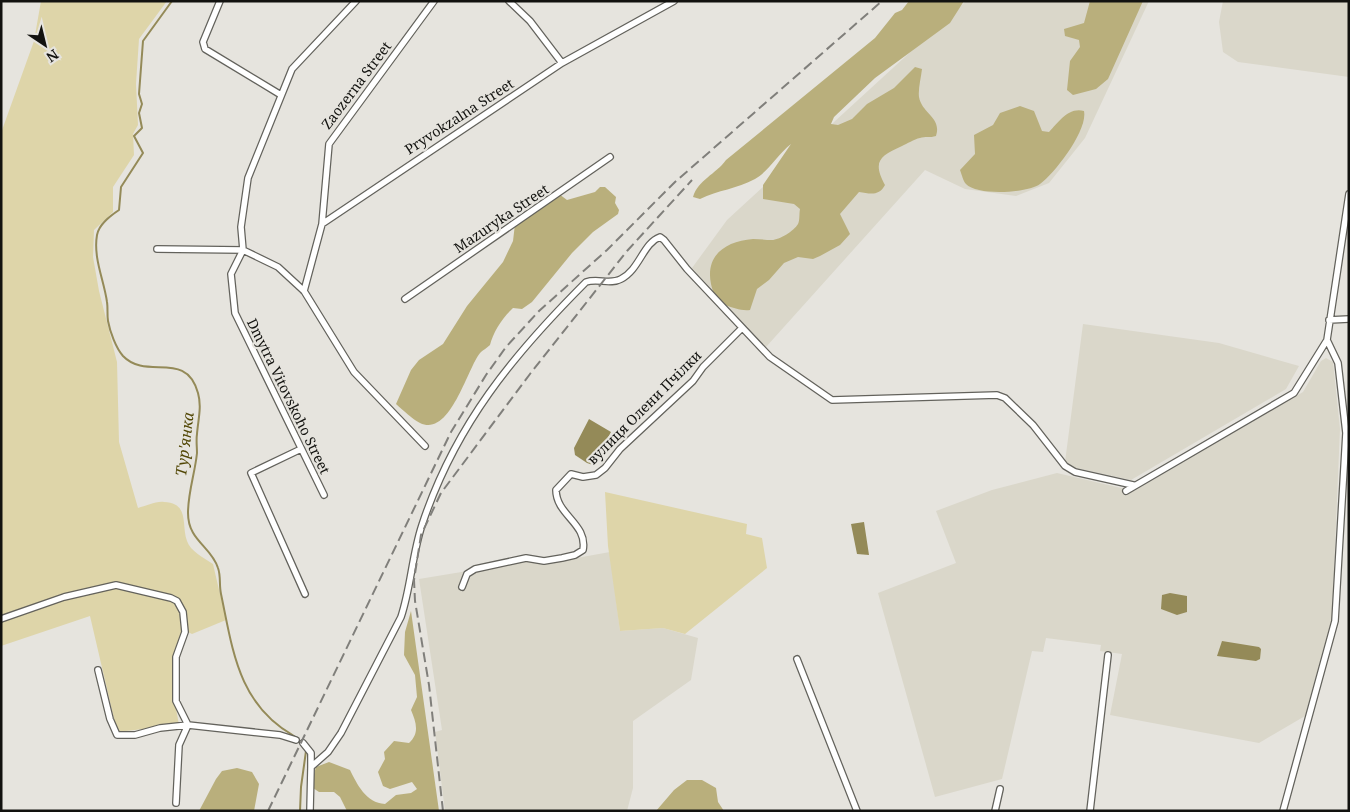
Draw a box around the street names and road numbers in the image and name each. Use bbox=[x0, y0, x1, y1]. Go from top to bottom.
street label: Zaozerna Street bbox=[317, 37, 395, 133]
street label: Pryvokzalna Street bbox=[401, 74, 517, 158]
street label: Mazuryka Street bbox=[450, 179, 552, 257]
street label: Dmytra Vitovskoho Street bbox=[243, 315, 335, 477]
street label: вулиця Олени Пчілки bbox=[583, 346, 705, 468]

